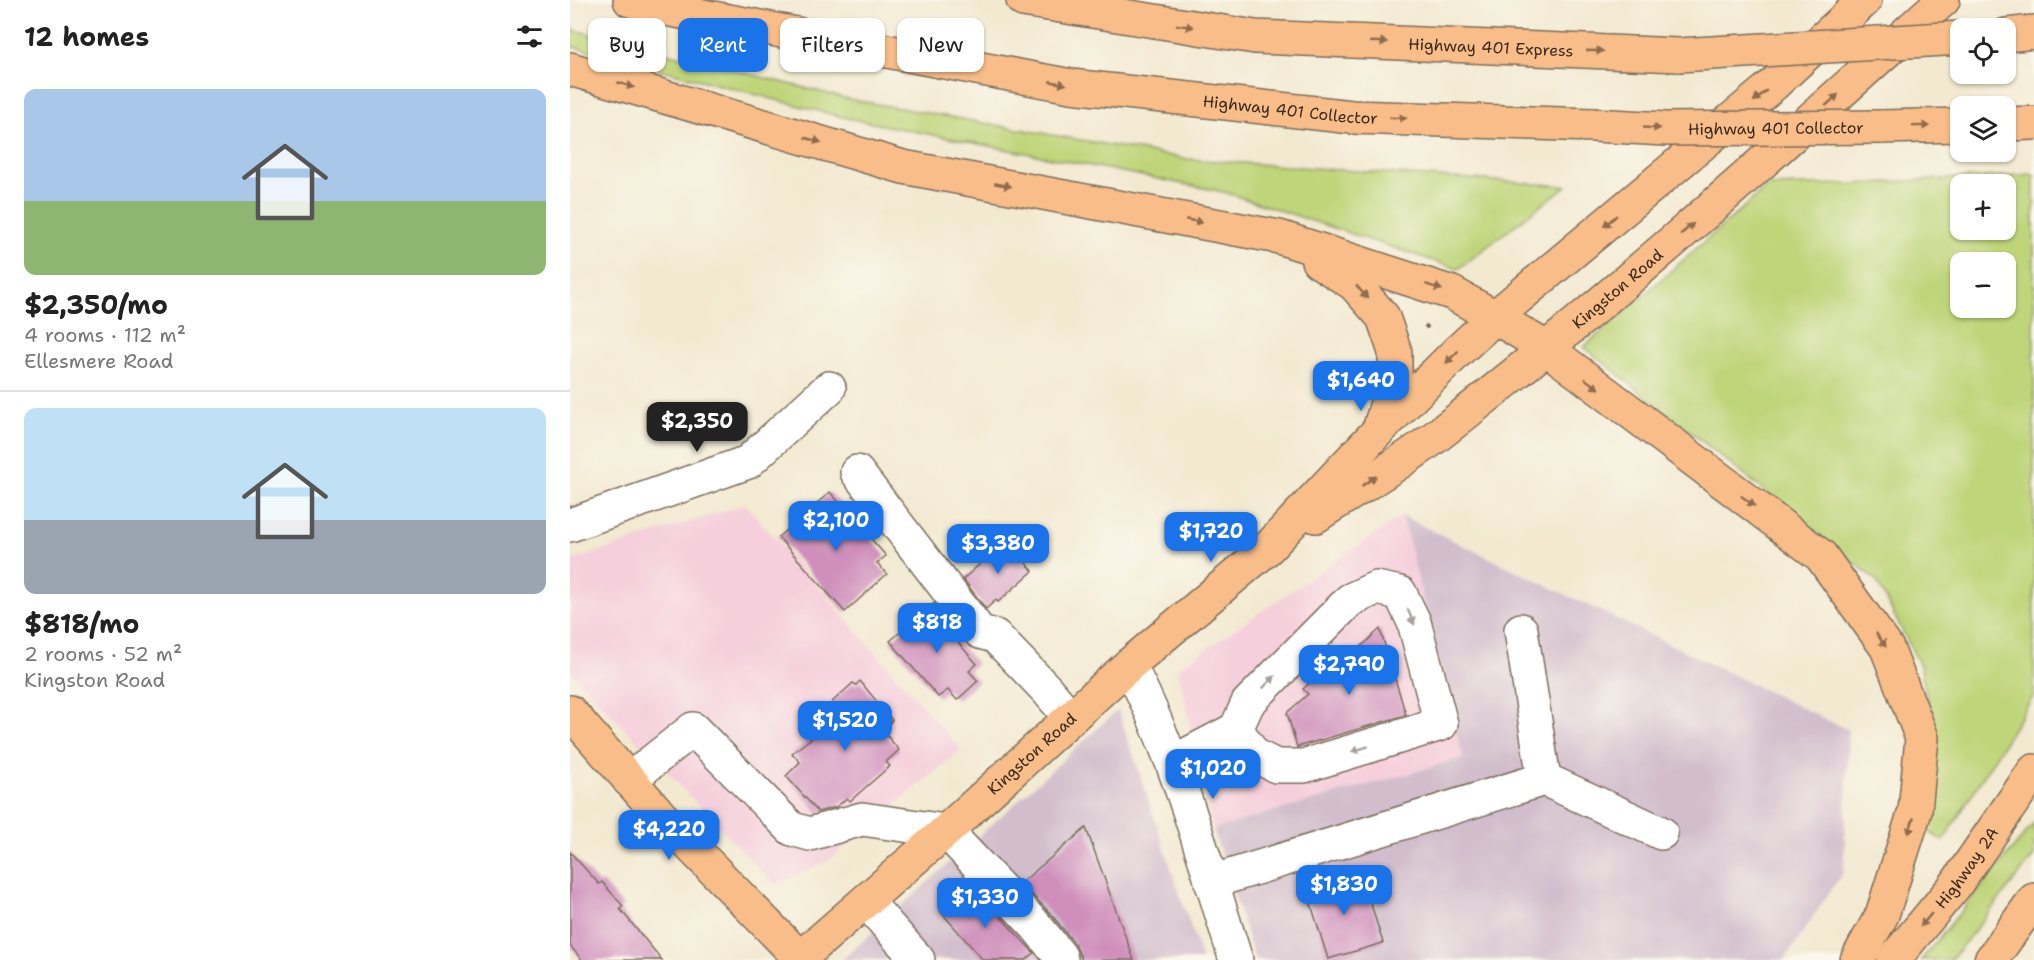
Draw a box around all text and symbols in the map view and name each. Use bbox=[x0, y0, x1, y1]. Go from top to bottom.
chip: Buy bbox=[588, 18, 666, 72]
chip: Rent bbox=[678, 18, 768, 72]
chip: Filters bbox=[780, 18, 885, 72]
chip: New bbox=[897, 18, 984, 72]
map controls bbox=[1950, 18, 2016, 318]
button: locate bbox=[1950, 18, 2016, 84]
text: 12 homes bbox=[24, 19, 149, 54]
icon: filters bbox=[513, 20, 546, 53]
one-way arrow bbox=[1176, 21, 1195, 30]
street label: Highway 401 Express bbox=[1408, 33, 1574, 61]
one-way arrow bbox=[1369, 38, 1388, 47]
one-way arrow bbox=[1585, 47, 1604, 56]
one-way arrow bbox=[1049, 79, 1068, 88]
one-way arrow bbox=[617, 81, 635, 90]
street label: Highway 401 Collector bbox=[1202, 90, 1378, 128]
one-way arrow bbox=[1752, 90, 1768, 103]
one-way arrow bbox=[1824, 94, 1839, 107]
button: layers bbox=[1950, 96, 2016, 162]
one-way arrow bbox=[1389, 114, 1408, 123]
street label: Highway 401 Collector bbox=[1688, 117, 1864, 139]
one-way arrow bbox=[1911, 121, 1930, 131]
one-way arrow bbox=[1642, 124, 1661, 133]
icon: home bbox=[231, 128, 339, 236]
one-way arrow bbox=[804, 136, 822, 146]
button: + bbox=[1950, 174, 2016, 240]
one-way arrow bbox=[993, 181, 1012, 190]
one-way arrow bbox=[1603, 214, 1618, 227]
one-way arrow bbox=[1185, 217, 1204, 226]
one-way arrow bbox=[1679, 223, 1694, 236]
street label: Kingston Road bbox=[1567, 244, 1667, 333]
button: − bbox=[1950, 252, 2016, 318]
one-way arrow bbox=[1425, 283, 1443, 292]
one-way arrow bbox=[1355, 285, 1368, 300]
text: $2,350/mo bbox=[24, 287, 168, 322]
text: 4 rooms · 112 m² bbox=[24, 322, 186, 348]
text: Ellesmere Road bbox=[24, 348, 173, 374]
one-way arrow bbox=[1446, 349, 1460, 363]
pin: $1,640 bbox=[1312, 361, 1410, 412]
text: $1,640 bbox=[1327, 367, 1395, 393]
one-way arrow bbox=[1584, 378, 1600, 391]
pin: $2,350 bbox=[648, 402, 746, 453]
text: $2,350 bbox=[661, 408, 733, 434]
icon: home bbox=[231, 447, 339, 555]
one-way arrow bbox=[1360, 475, 1376, 487]
one-way arrow bbox=[1740, 495, 1756, 507]
pin: $2,100 bbox=[787, 501, 885, 552]
text: $2,100 bbox=[802, 507, 870, 533]
pin: $1,720 bbox=[1162, 512, 1260, 563]
text: $1,720 bbox=[1178, 518, 1244, 544]
pin: $3,380 bbox=[949, 524, 1047, 575]
text: $3,380 bbox=[961, 530, 1035, 556]
pin: $818 bbox=[901, 603, 973, 654]
text: $818/mo bbox=[24, 606, 139, 641]
text: $818 bbox=[912, 609, 962, 635]
one-way arrow bbox=[1407, 609, 1416, 626]
one-way arrow bbox=[1875, 632, 1887, 648]
text: 2 rooms · 52 m² bbox=[24, 641, 182, 667]
pin: $2,790 bbox=[1300, 645, 1398, 696]
text: $2,790 bbox=[1313, 651, 1385, 677]
text: Kingston Road bbox=[24, 667, 165, 693]
one-way arrow bbox=[1262, 675, 1277, 689]
pin: $1,520 bbox=[796, 701, 894, 752]
text: $1,520 bbox=[812, 707, 878, 733]
street label: Kingston Road bbox=[983, 708, 1081, 799]
one-way arrow bbox=[1351, 745, 1369, 754]
pin: $1,020 bbox=[1164, 749, 1262, 800]
text: $1,020 bbox=[1179, 755, 1247, 781]
pin: $4,220 bbox=[620, 810, 718, 861]
text: $4,220 bbox=[632, 816, 706, 842]
one-way arrow bbox=[1905, 817, 1915, 835]
street label: Highway 2A bbox=[1930, 823, 2003, 913]
pin: $1,830 bbox=[1295, 865, 1393, 916]
text: $1,830 bbox=[1310, 871, 1378, 897]
pin: $1,330 bbox=[936, 878, 1034, 929]
text: $1,330 bbox=[951, 884, 1019, 910]
one-way arrow bbox=[1920, 912, 1933, 927]

